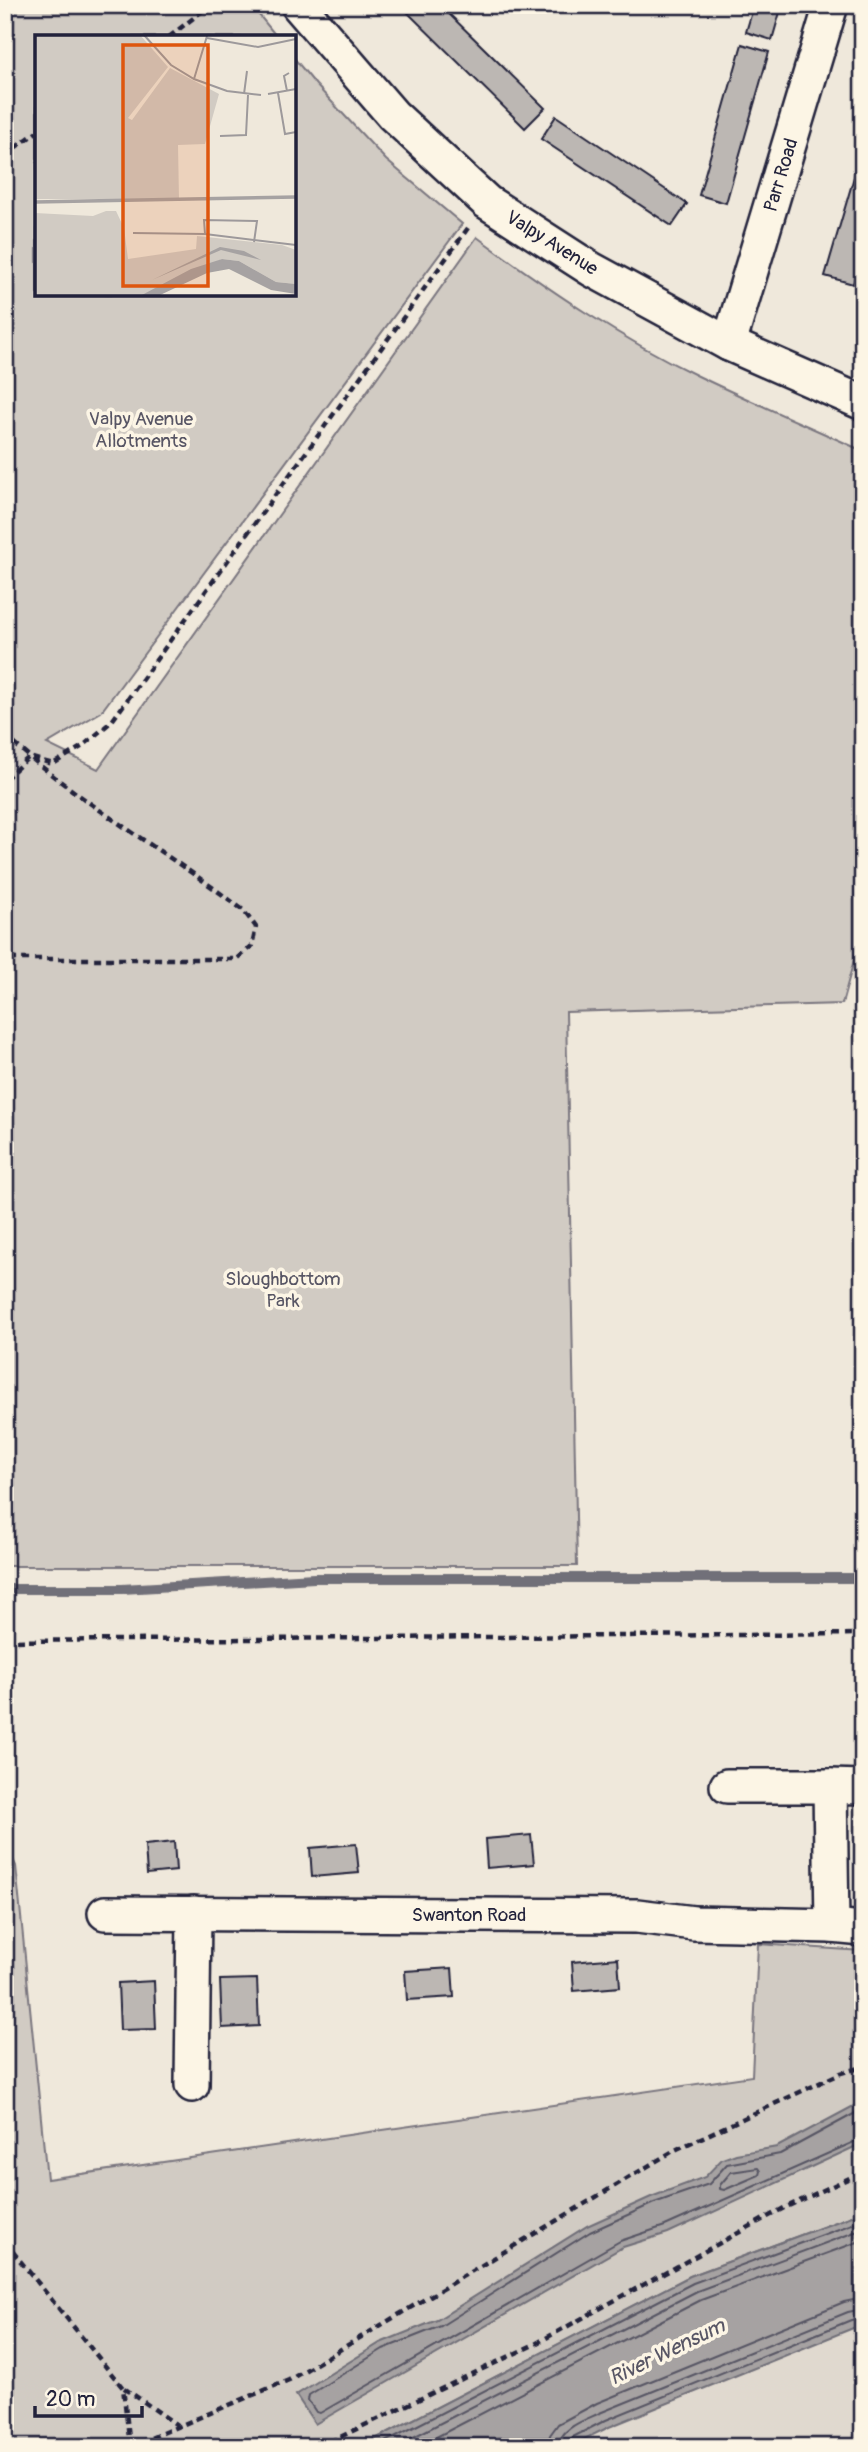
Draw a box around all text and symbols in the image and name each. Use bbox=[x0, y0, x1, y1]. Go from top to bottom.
inset map bbox=[35, 35, 296, 296]
street label: Parr Road bbox=[758, 135, 804, 215]
street label: Valpy Avenue bbox=[501, 205, 603, 281]
park label: Valpy Avenue Allotments bbox=[89, 407, 194, 453]
park label: Sloughbottom Park bbox=[225, 1267, 341, 1313]
street label: Swanton Road bbox=[412, 1903, 526, 1927]
water label: River Wensum bbox=[605, 2312, 730, 2392]
scale bar bbox=[35, 2375, 142, 2419]
text: 20 m bbox=[46, 2386, 95, 2413]

